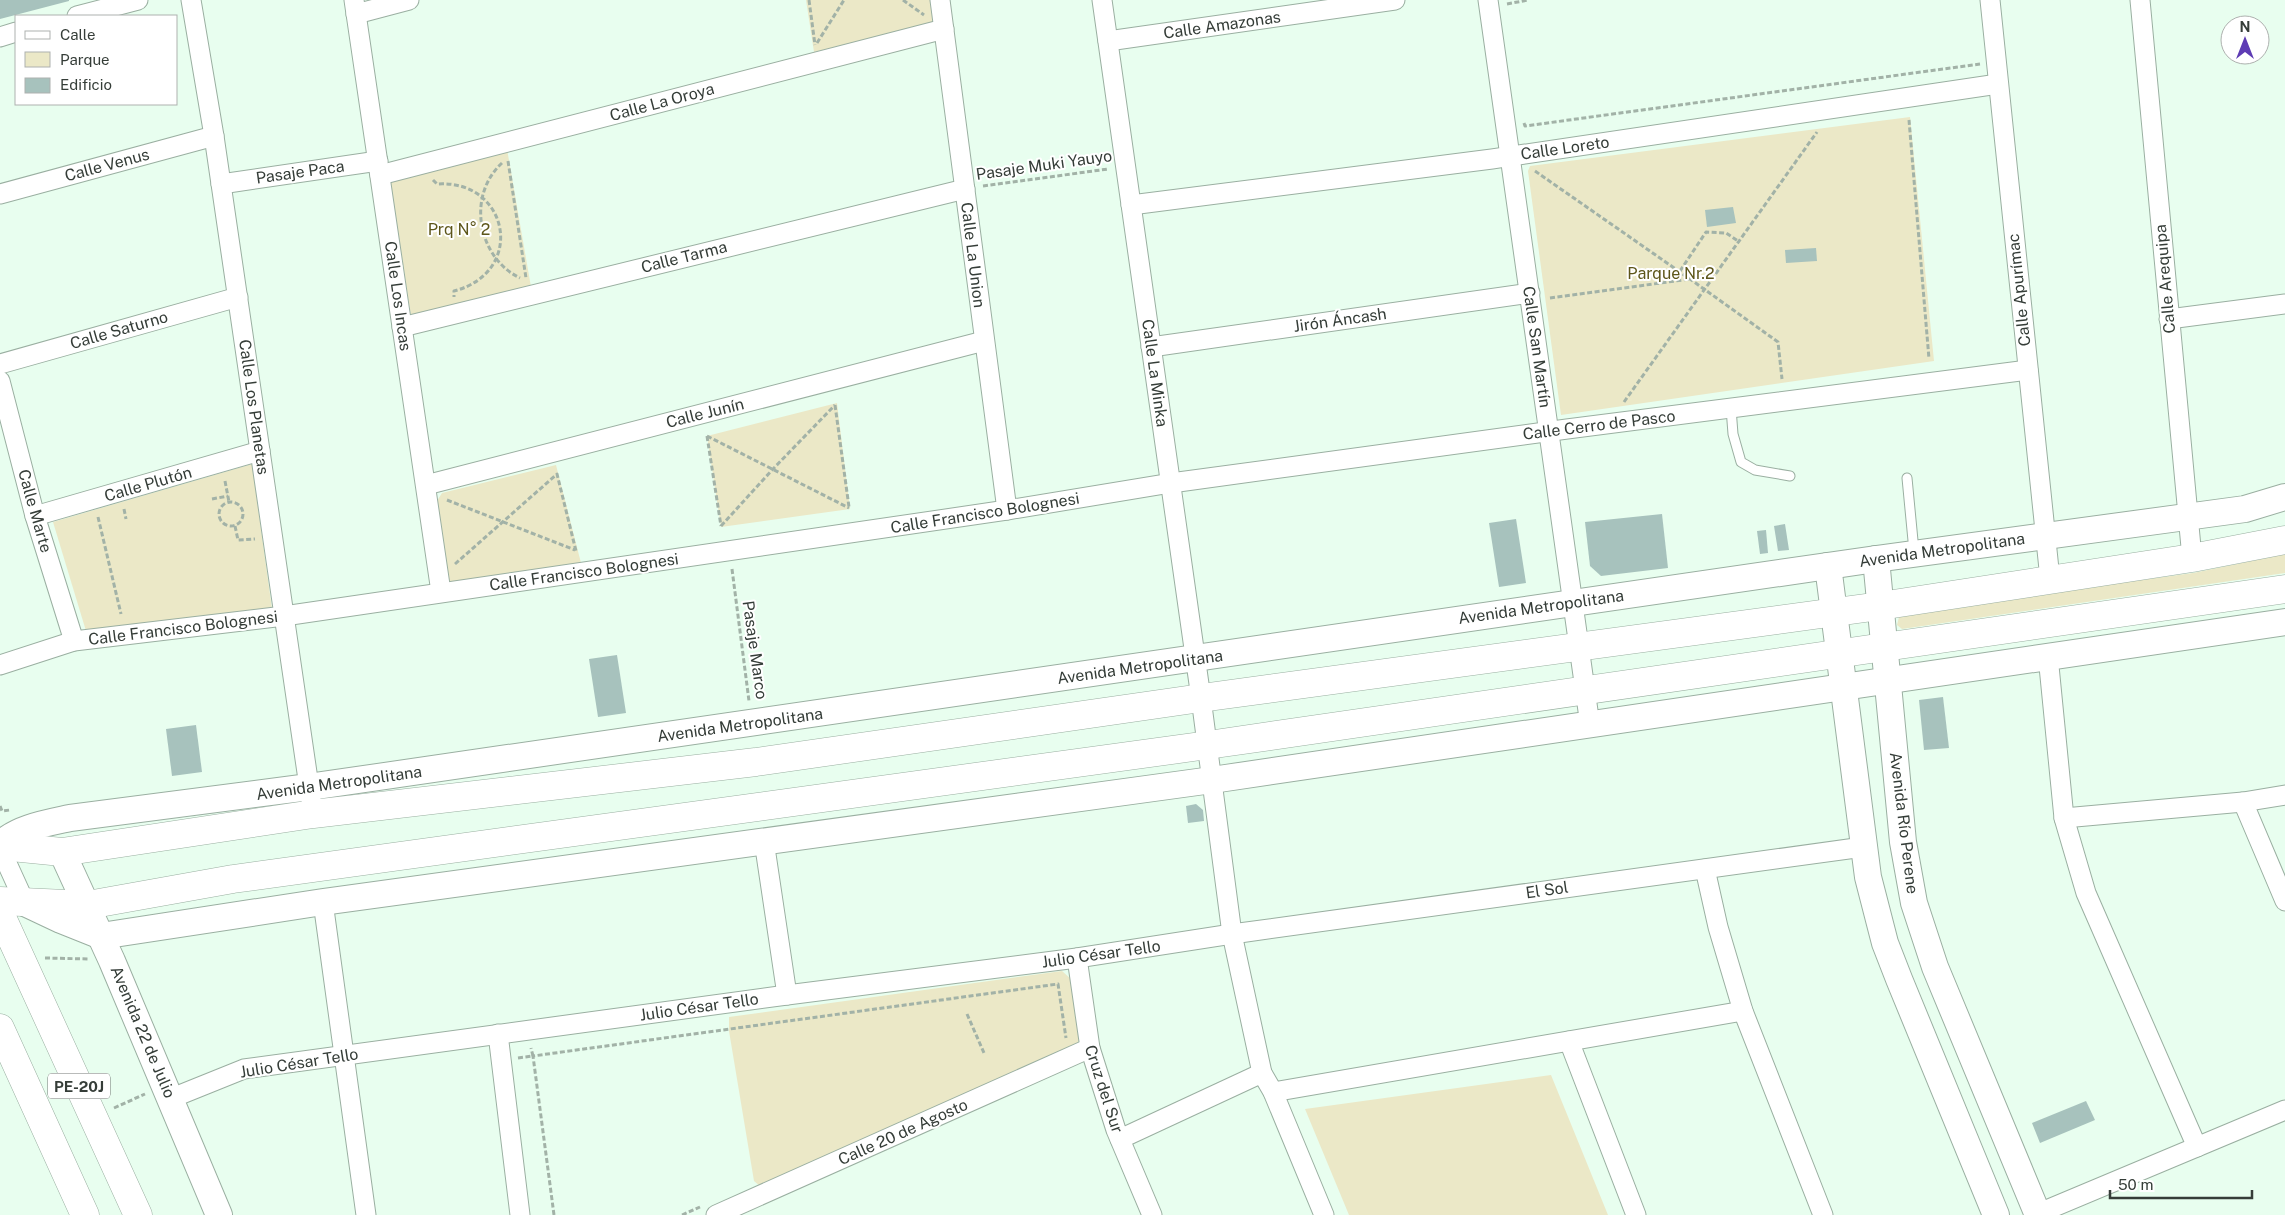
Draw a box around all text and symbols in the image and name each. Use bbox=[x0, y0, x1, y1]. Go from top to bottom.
street label: Calle Amazonas bbox=[1162, 7, 1282, 43]
legend bbox=[15, 15, 178, 105]
north arrow bbox=[2220, 15, 2270, 65]
text: N bbox=[2240, 19, 2250, 35]
text: Calle bbox=[60, 26, 96, 43]
text: Parque bbox=[60, 51, 110, 68]
text: Edificio bbox=[60, 76, 112, 93]
street label: Calle La Oroya bbox=[608, 79, 716, 125]
street label: Calle Loreto bbox=[1519, 132, 1611, 164]
street label: Calle Venus bbox=[63, 145, 151, 185]
street label: Pasaje Muki Yauyo bbox=[975, 146, 1113, 184]
street label: Pasaje Paca bbox=[255, 156, 345, 188]
street label: Calle La Union bbox=[957, 201, 989, 309]
park label: Prq N° 2 bbox=[428, 220, 490, 239]
street label: Calle Arequipa bbox=[2151, 224, 2179, 334]
street label: Calle Apurímac bbox=[2004, 233, 2034, 347]
street label: Calle Tarma bbox=[639, 237, 729, 277]
street label: Calle Los Incas bbox=[381, 240, 415, 352]
park label: Parque Nr.2 bbox=[1627, 264, 1715, 283]
street label: Calle San Martín bbox=[1519, 285, 1555, 409]
street label: Jirón Áncash bbox=[1292, 303, 1388, 336]
street label: Calle Saturno bbox=[68, 307, 170, 353]
street label: Calle La Minka bbox=[1138, 318, 1172, 428]
street label: Calle Los Planetas bbox=[235, 338, 273, 476]
street label: Calle Junín bbox=[664, 394, 746, 432]
street label: Calle Cerro de Pasco bbox=[1522, 406, 1676, 444]
street label: Calle Plutón bbox=[102, 462, 194, 506]
street label: Calle Marte bbox=[14, 467, 56, 555]
street label: Calle Francisco Bolognesi bbox=[889, 489, 1081, 537]
street label: Avenida Metropolitana bbox=[1858, 529, 2026, 571]
street label: Calle Francisco Bolognesi bbox=[488, 549, 680, 595]
street label: Avenida Metropolitana bbox=[1457, 586, 1625, 628]
street label: Pasaje Marco bbox=[739, 599, 771, 701]
street label: Calle Francisco Bolognesi bbox=[87, 607, 279, 649]
street label: Avenida Metropolitana bbox=[1056, 646, 1224, 688]
street label: Avenida Metropolitana bbox=[656, 704, 824, 746]
street label: Avenida Río Perene bbox=[1886, 751, 1922, 895]
street label: Avenida Metropolitana bbox=[255, 762, 423, 804]
street label: El Sol bbox=[1524, 878, 1570, 902]
street label: Julio César Tello bbox=[1040, 936, 1162, 972]
street label: Avenida 22 de Julio bbox=[107, 963, 179, 1101]
street label: Julio César Tello bbox=[638, 989, 760, 1025]
street label: Cruz del Sur bbox=[1081, 1042, 1127, 1136]
street label: Julio César Tello bbox=[238, 1044, 360, 1082]
road number: PE-20J bbox=[48, 1074, 110, 1098]
street label: Calle 20 de Agosto bbox=[835, 1095, 971, 1169]
scale bar bbox=[2110, 1168, 2252, 1200]
text: 50 m bbox=[2118, 1176, 2153, 1193]

